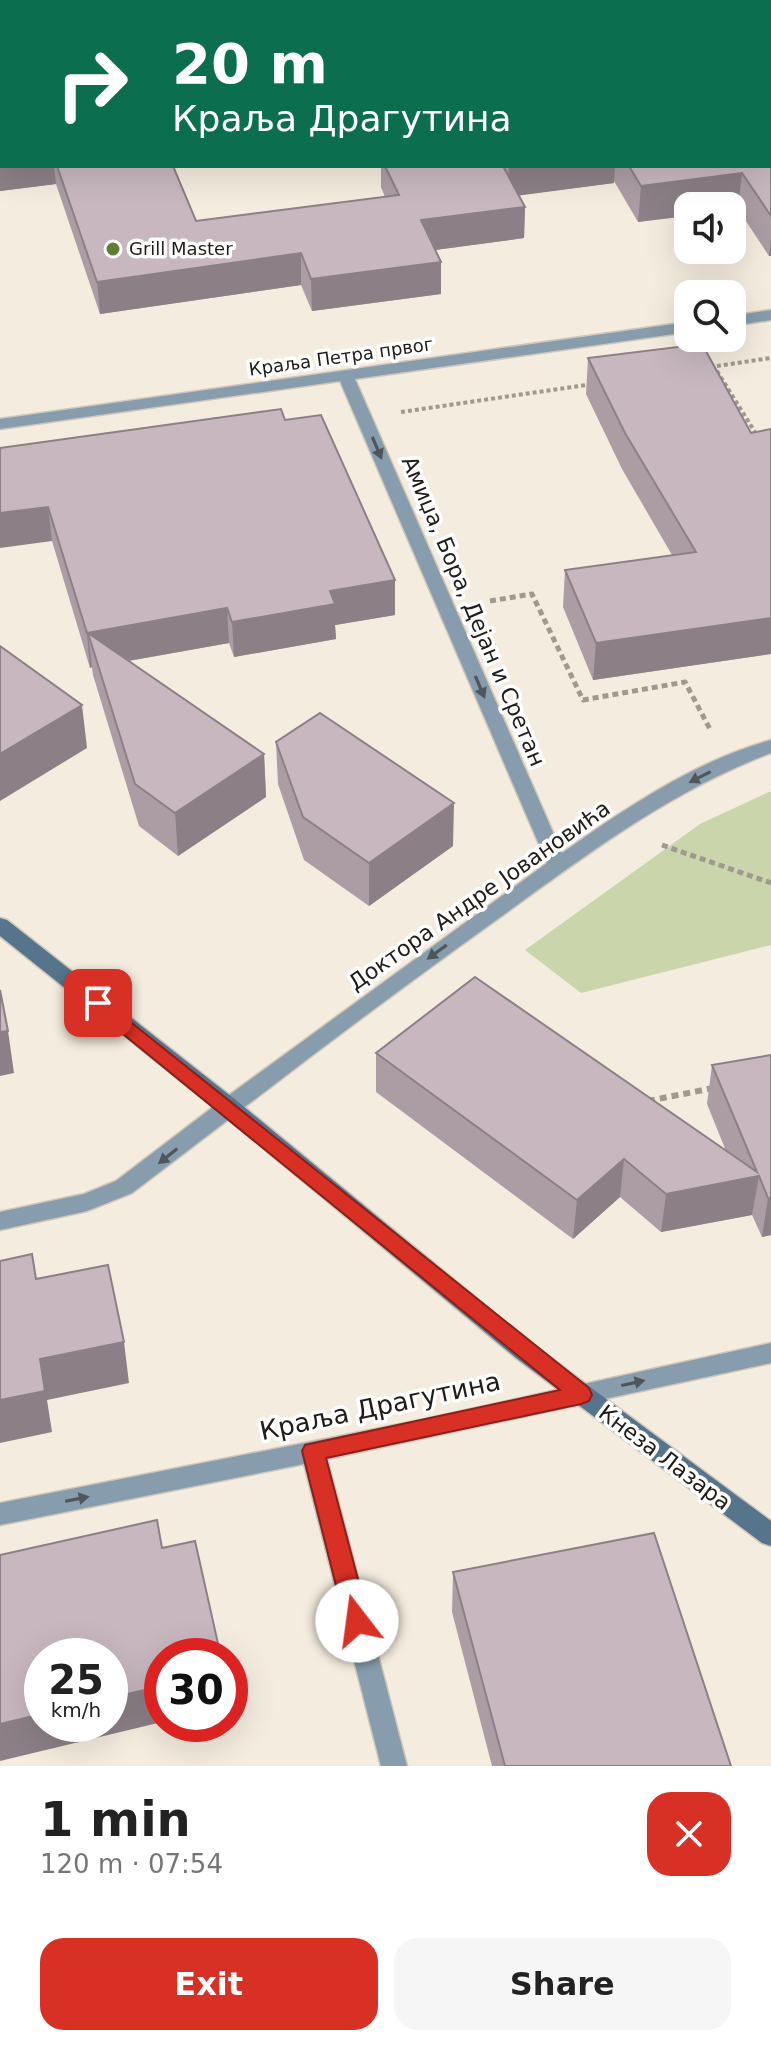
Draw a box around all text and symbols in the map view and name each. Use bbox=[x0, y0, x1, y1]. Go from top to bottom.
text: 20 m bbox=[172, 31, 328, 96]
icon: right bbox=[40, 32, 144, 136]
text: Краља Драгутина bbox=[172, 98, 512, 139]
map controls bbox=[674, 192, 746, 352]
button: sound bbox=[674, 192, 746, 264]
place label: Grill Master bbox=[129, 238, 233, 259]
marker: Grill Master bbox=[104, 240, 122, 258]
button: search bbox=[674, 280, 746, 352]
street label: Краља Петра првог bbox=[247, 333, 434, 380]
one-way arrow bbox=[371, 436, 384, 460]
street label: Амиџа, Бора, Дејан и Сретан bbox=[397, 452, 550, 770]
one-way arrow bbox=[474, 675, 487, 698]
one-way arrow bbox=[688, 770, 711, 783]
street label: Доктора Андре Јовановића bbox=[344, 795, 615, 995]
one-way arrow bbox=[426, 944, 448, 960]
pin bbox=[64, 969, 132, 1037]
icon: arrive bbox=[76, 981, 120, 1025]
one-way arrow bbox=[158, 1147, 178, 1164]
street label: Краља Драгутина bbox=[257, 1366, 503, 1446]
one-way arrow bbox=[620, 1376, 645, 1389]
street label: Кнеза Лазара bbox=[594, 1400, 735, 1515]
one-way arrow bbox=[64, 1492, 89, 1505]
position arrow bbox=[315, 1579, 399, 1663]
speed limit sign: 30 bbox=[144, 1638, 248, 1742]
text: 25 bbox=[48, 1657, 104, 1703]
text: km/h bbox=[51, 1698, 101, 1722]
text: 1 min bbox=[40, 1791, 191, 1847]
button: close bbox=[647, 1792, 731, 1876]
text: 120 m · 07:54 bbox=[40, 1849, 223, 1879]
button: Exit bbox=[40, 1938, 378, 2030]
button: Share bbox=[394, 1938, 731, 2030]

